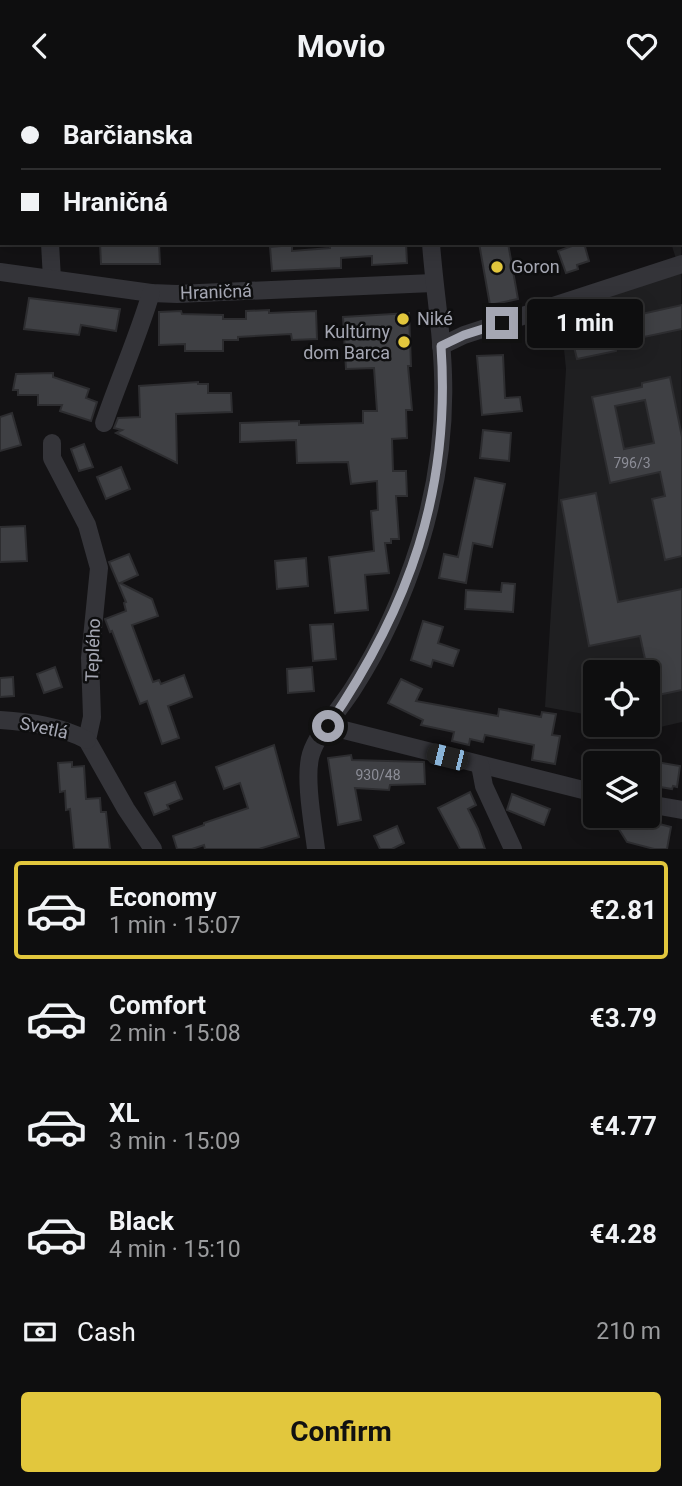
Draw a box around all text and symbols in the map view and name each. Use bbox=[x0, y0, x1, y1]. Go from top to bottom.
icon: back bbox=[21, 27, 59, 65]
text: Movio bbox=[297, 27, 385, 65]
icon: heart bbox=[623, 27, 661, 65]
text: Barčianska bbox=[63, 120, 193, 150]
text: Hraničná bbox=[63, 187, 168, 217]
place label: Goron bbox=[511, 256, 560, 277]
marker: Goron bbox=[489, 259, 505, 275]
street label: Hraničná bbox=[180, 280, 252, 303]
callout: 1 min bbox=[526, 299, 642, 347]
route end bbox=[486, 307, 518, 339]
place label: Niké bbox=[417, 308, 453, 329]
text: 1 min bbox=[556, 310, 614, 337]
marker: Niké bbox=[395, 311, 411, 327]
place label: Kultúrny dom Barca bbox=[303, 321, 390, 363]
marker: Kultúrny dom Barca bbox=[396, 334, 412, 350]
house number: 796/3 bbox=[613, 455, 651, 471]
street label: Teplého bbox=[81, 618, 104, 682]
map controls bbox=[583, 660, 660, 828]
button: locate bbox=[583, 660, 660, 737]
route start bbox=[312, 710, 344, 742]
street label: Svetlá bbox=[18, 712, 70, 743]
car bbox=[425, 742, 470, 772]
button: layers bbox=[583, 751, 660, 828]
house number: 930/48 bbox=[355, 767, 401, 783]
icon: car bbox=[25, 879, 88, 942]
text: Economy bbox=[109, 882, 216, 912]
text: €2.81 bbox=[590, 895, 657, 925]
text: 1 min · 15:07 bbox=[109, 912, 241, 939]
icon: car bbox=[25, 987, 88, 1050]
text: Comfort bbox=[109, 990, 206, 1020]
text: €3.79 bbox=[590, 1003, 657, 1033]
text: 2 min · 15:08 bbox=[109, 1020, 241, 1047]
icon: car bbox=[25, 1095, 88, 1158]
text: XL bbox=[109, 1098, 140, 1128]
text: €4.77 bbox=[590, 1111, 657, 1141]
text: 3 min · 15:09 bbox=[109, 1128, 241, 1155]
icon: car bbox=[25, 1203, 88, 1266]
text: Black bbox=[109, 1206, 174, 1236]
text: €4.28 bbox=[590, 1219, 657, 1249]
text: 4 min · 15:10 bbox=[109, 1236, 241, 1263]
icon: cash bbox=[21, 1313, 59, 1351]
text: Cash bbox=[77, 1317, 136, 1347]
text: 210 m bbox=[596, 1318, 661, 1345]
button: Confirm bbox=[21, 1392, 661, 1472]

